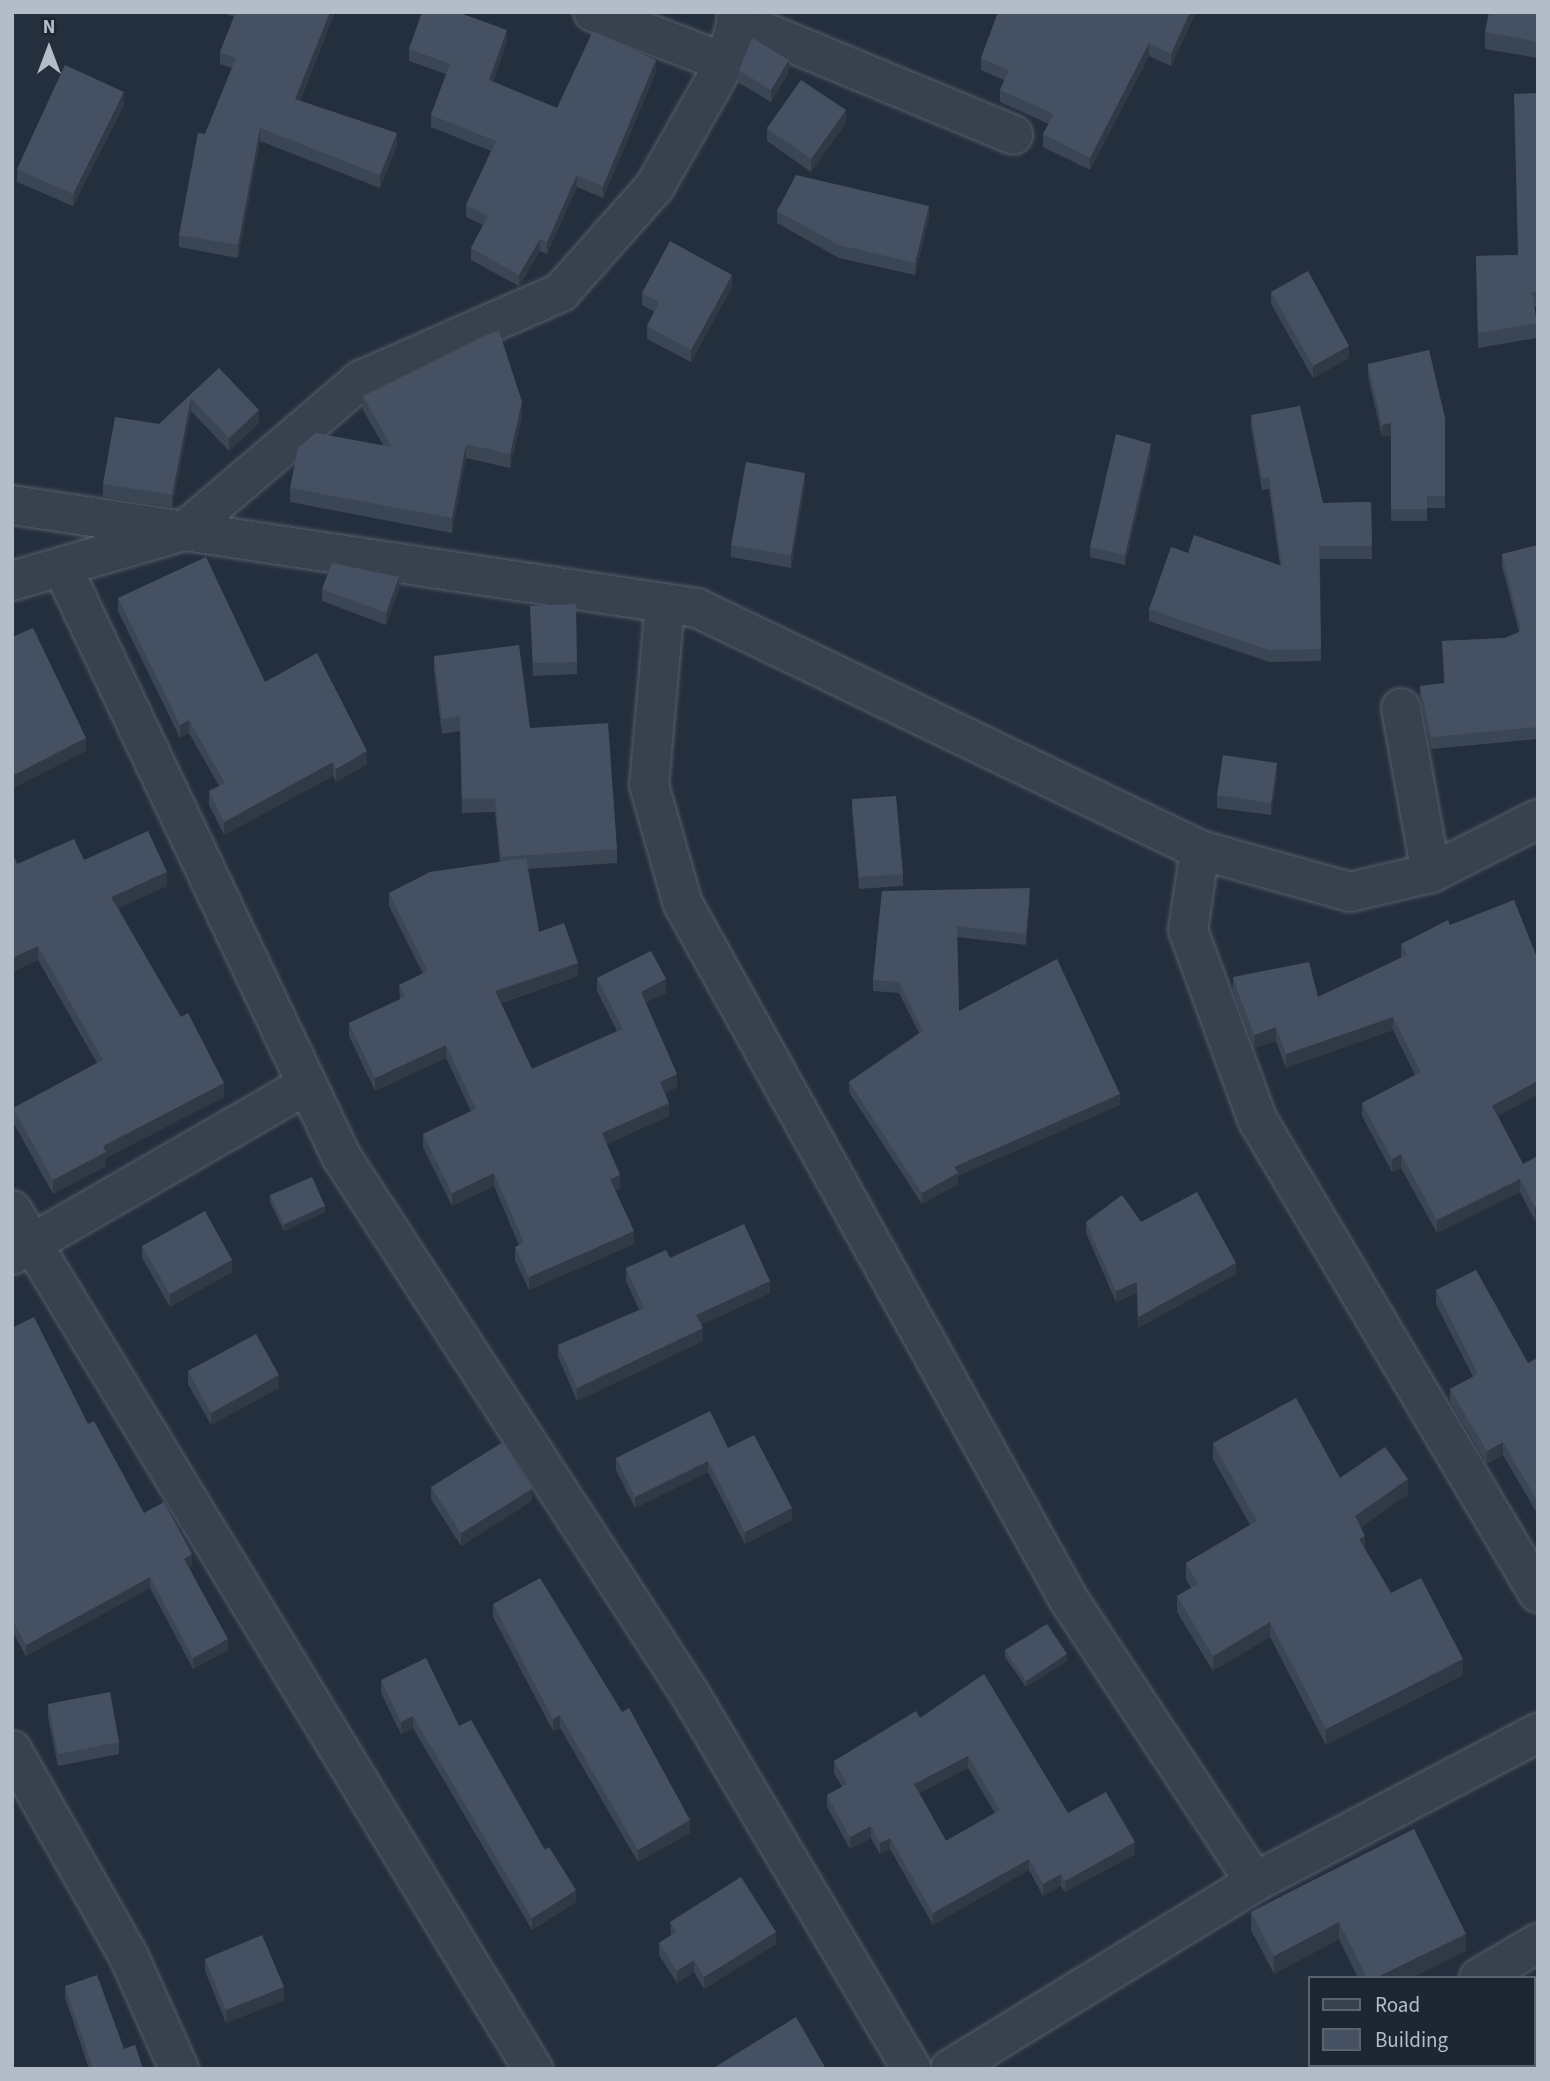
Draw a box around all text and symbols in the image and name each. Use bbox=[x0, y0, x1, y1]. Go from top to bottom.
north arrow bbox=[14, 14, 84, 84]
text: N bbox=[43, 14, 55, 41]
legend bbox=[1308, 1976, 1536, 2067]
text: Road bbox=[1375, 1990, 1420, 2020]
text: Building bbox=[1375, 2025, 1448, 2055]

